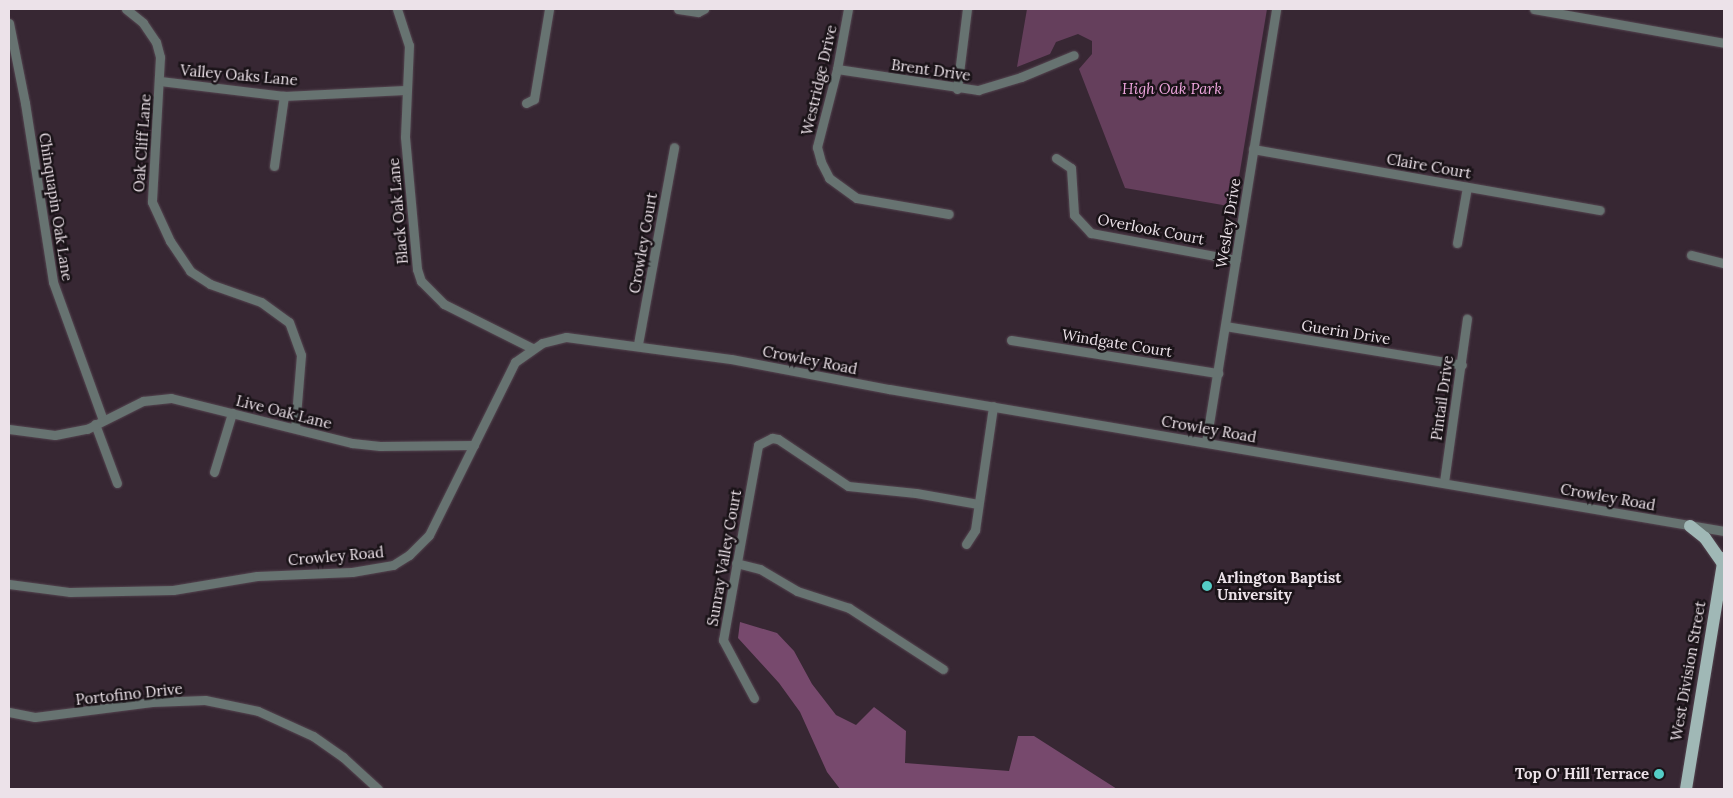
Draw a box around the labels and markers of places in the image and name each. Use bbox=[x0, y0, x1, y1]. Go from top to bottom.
place label: Arlington Baptist University bbox=[1217, 568, 1341, 603]
marker: Arlington Baptist University bbox=[1201, 580, 1213, 592]
place label: Top O' Hill Terrace bbox=[1515, 765, 1649, 783]
marker: Top O' Hill Terrace bbox=[1653, 768, 1665, 780]

